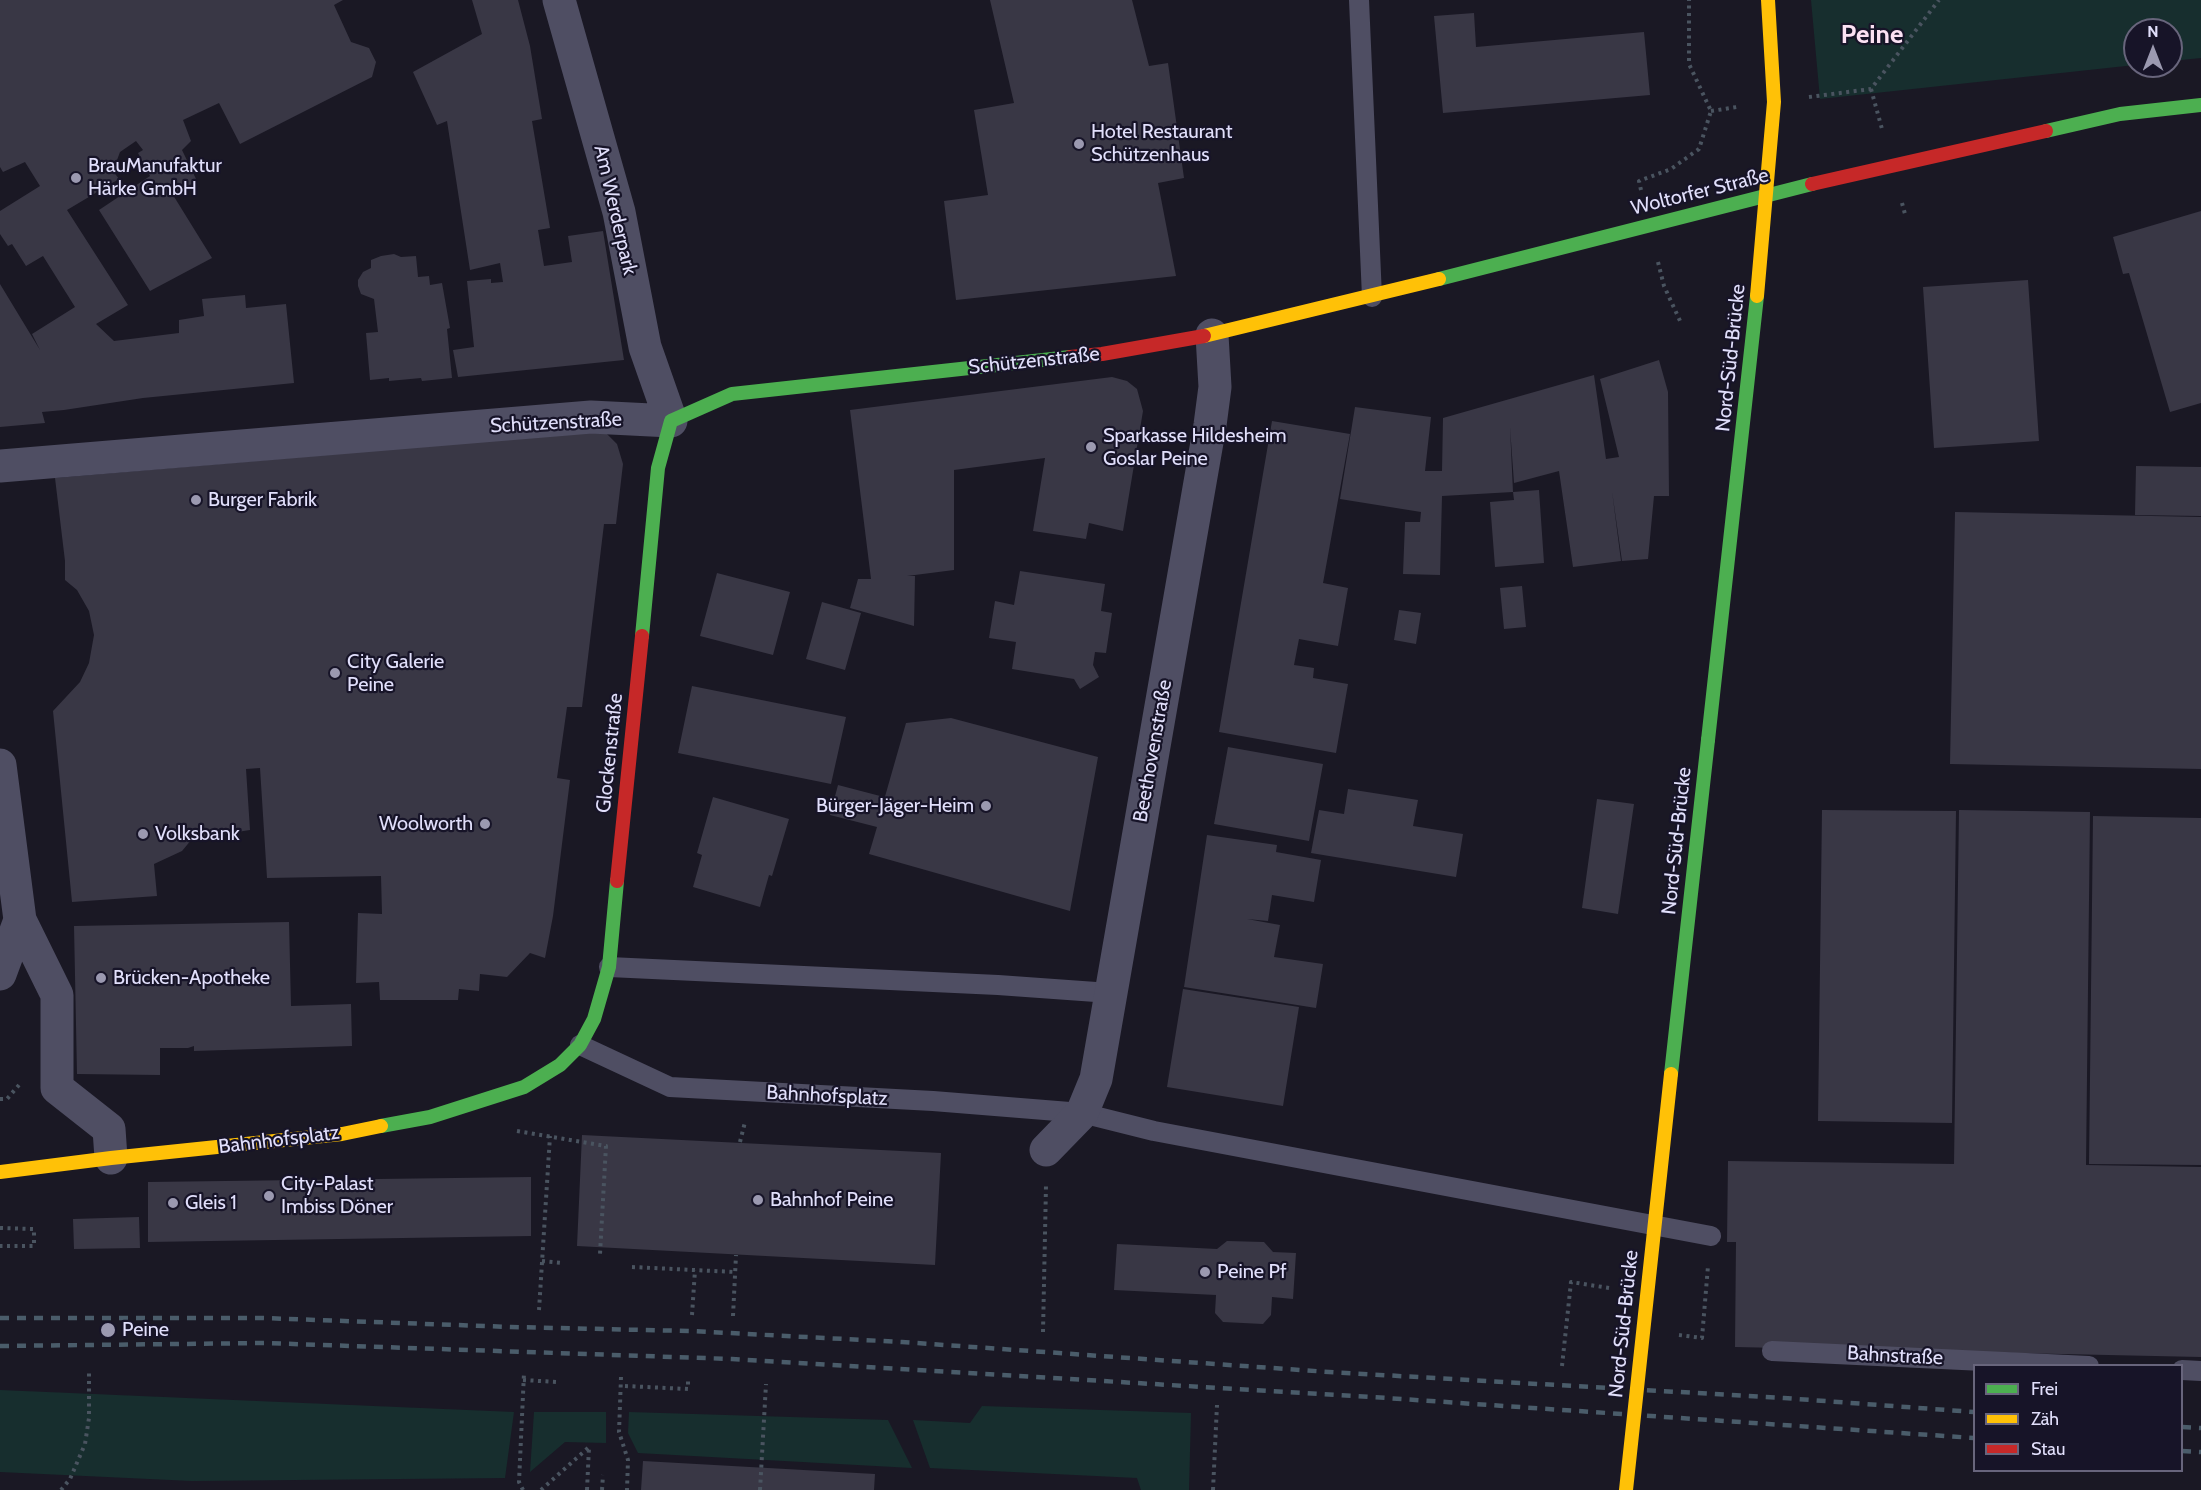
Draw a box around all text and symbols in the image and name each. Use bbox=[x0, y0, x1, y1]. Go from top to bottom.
north arrow bbox=[2123, 18, 2183, 78]
district label: Peine bbox=[1841, 19, 1903, 51]
text: N bbox=[2147, 22, 2159, 41]
place label: Hotel Restaurant Schützenhaus bbox=[1091, 120, 1232, 167]
marker: Hotel Restaurant Schützenhaus bbox=[1072, 137, 1086, 151]
street label: Am Werderpark bbox=[588, 143, 642, 277]
place label: BrauManufaktur Härke GmbH bbox=[88, 154, 222, 201]
street label: Woltorfer Straße bbox=[1629, 163, 1771, 221]
marker: BrauManufaktur Härke GmbH bbox=[69, 171, 83, 185]
street label: Nord-Süd-Brücke bbox=[1711, 283, 1751, 433]
street label: Schützenstraße bbox=[967, 342, 1101, 380]
street label: Schützenstraße bbox=[490, 408, 622, 438]
place label: Sparkasse Hildesheim Goslar Peine bbox=[1103, 424, 1287, 471]
marker: Sparkasse Hildesheim Goslar Peine bbox=[1084, 440, 1098, 454]
place label: Burger Fabrik bbox=[208, 488, 317, 512]
marker: Burger Fabrik bbox=[189, 493, 203, 507]
place label: City Galerie Peine bbox=[347, 650, 444, 697]
marker: City Galerie Peine bbox=[328, 666, 342, 680]
street label: Beethovenstraße bbox=[1129, 678, 1177, 824]
street label: Glockenstraße bbox=[592, 692, 628, 814]
street label: Nord-Süd-Brücke bbox=[1657, 766, 1697, 916]
place label: Bürger-Jäger-Heim bbox=[816, 794, 974, 818]
marker: Bürger-Jäger-Heim bbox=[979, 799, 993, 813]
place label: Woolworth bbox=[379, 812, 473, 836]
marker: Woolworth bbox=[478, 817, 492, 831]
place label: Volksbank bbox=[155, 822, 240, 846]
marker: Volksbank bbox=[136, 827, 150, 841]
place label: Brücken-Apotheke bbox=[113, 966, 270, 990]
marker: Brücken-Apotheke bbox=[94, 971, 108, 985]
street label: Bahnhofsplatz bbox=[766, 1081, 888, 1111]
street label: Bahnhofsplatz bbox=[217, 1121, 341, 1159]
place label: City-Palast Imbiss Döner bbox=[281, 1172, 393, 1219]
place label: Bahnhof Peine bbox=[770, 1188, 893, 1212]
marker: City-Palast Imbiss Döner bbox=[262, 1189, 276, 1203]
place label: Gleis 1 bbox=[185, 1191, 237, 1215]
marker: Bahnhof Peine bbox=[751, 1193, 765, 1207]
marker: Gleis 1 bbox=[166, 1196, 180, 1210]
street label: Nord-Süd-Brücke bbox=[1604, 1249, 1644, 1399]
place label: Peine Pf bbox=[1217, 1260, 1287, 1284]
marker: Peine Pf bbox=[1198, 1265, 1212, 1279]
place label: Peine bbox=[122, 1318, 169, 1342]
marker: Peine bbox=[99, 1321, 117, 1339]
street label: Bahnstraße bbox=[1846, 1342, 1944, 1370]
legend bbox=[1973, 1364, 2183, 1472]
text: Frei bbox=[2031, 1378, 2058, 1400]
text: Zäh bbox=[2031, 1408, 2059, 1430]
text: Stau bbox=[2031, 1438, 2065, 1460]

